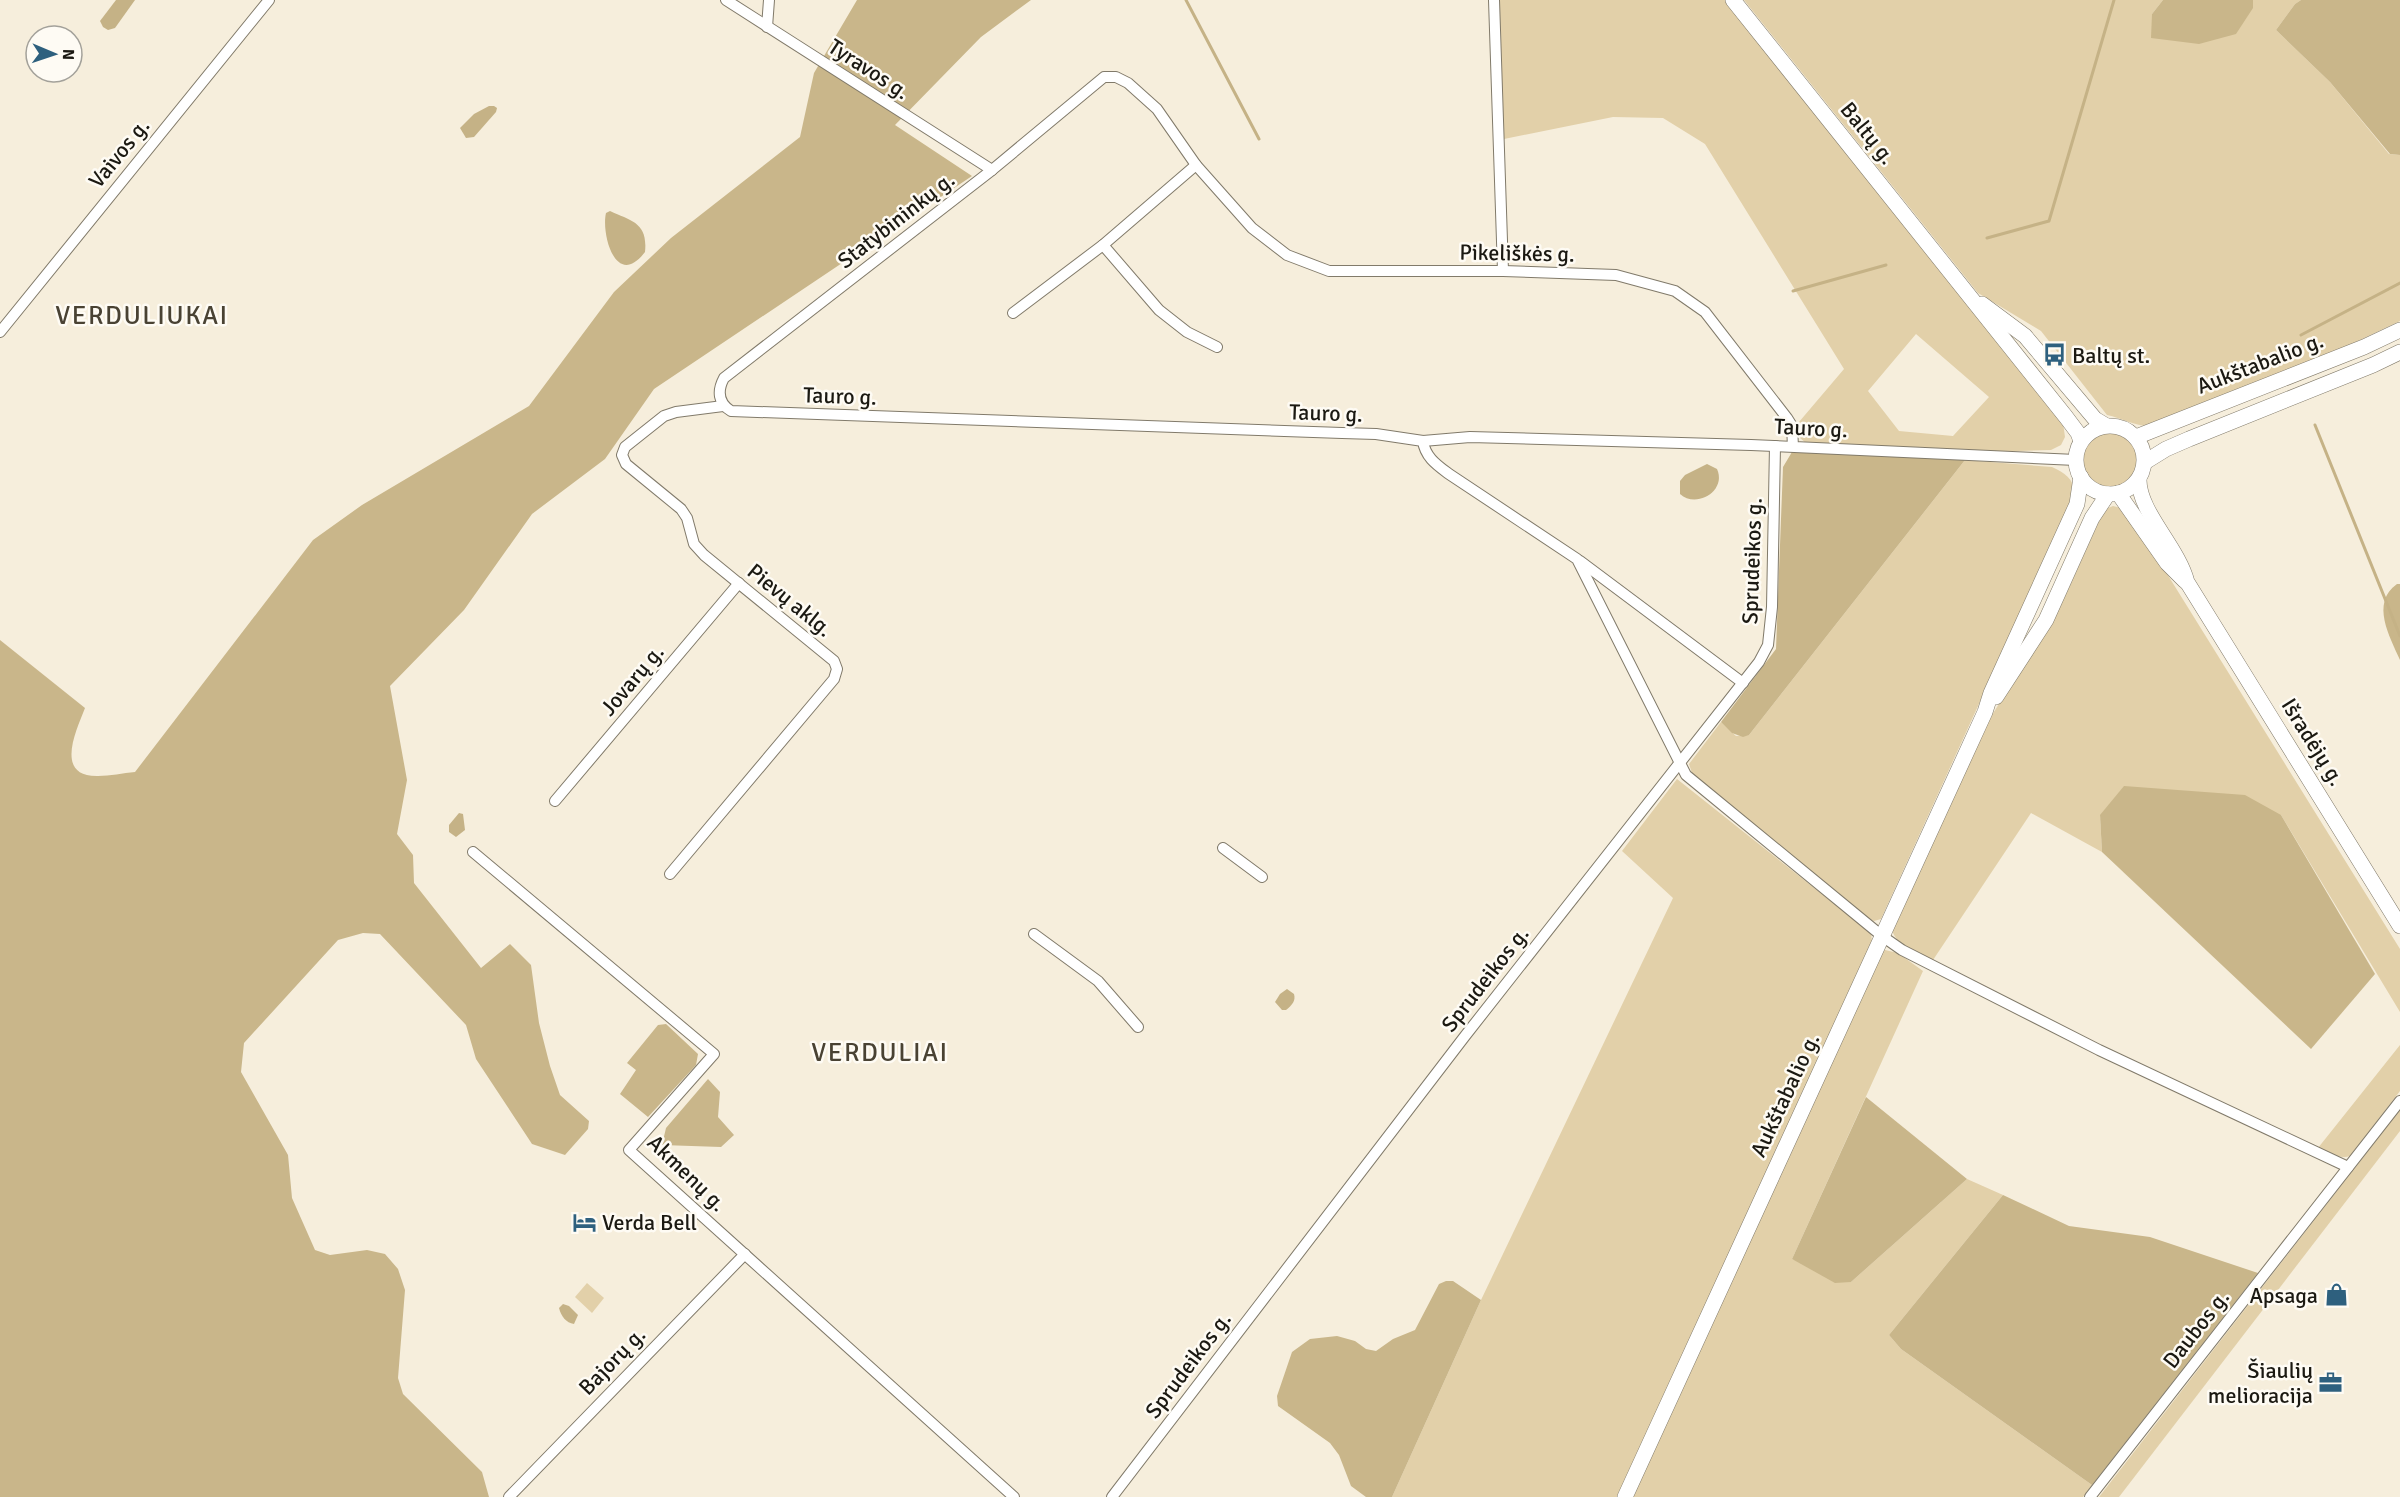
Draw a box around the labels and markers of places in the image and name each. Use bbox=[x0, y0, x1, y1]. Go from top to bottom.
bus stop icon: Baltų st. bbox=[2041, 342, 2067, 368]
place label: Baltų st. bbox=[2072, 342, 2150, 369]
hotel icon: Verda Bell bbox=[571, 1209, 597, 1235]
place label: Verda Bell bbox=[602, 1209, 697, 1236]
place label: Apsaga bbox=[2249, 1282, 2318, 1309]
shop icon: Apsaga bbox=[2323, 1282, 2349, 1308]
place label: Šiaulių melioracija bbox=[2208, 1357, 2313, 1409]
office icon: Šiaulių melioracija bbox=[2318, 1370, 2344, 1396]

